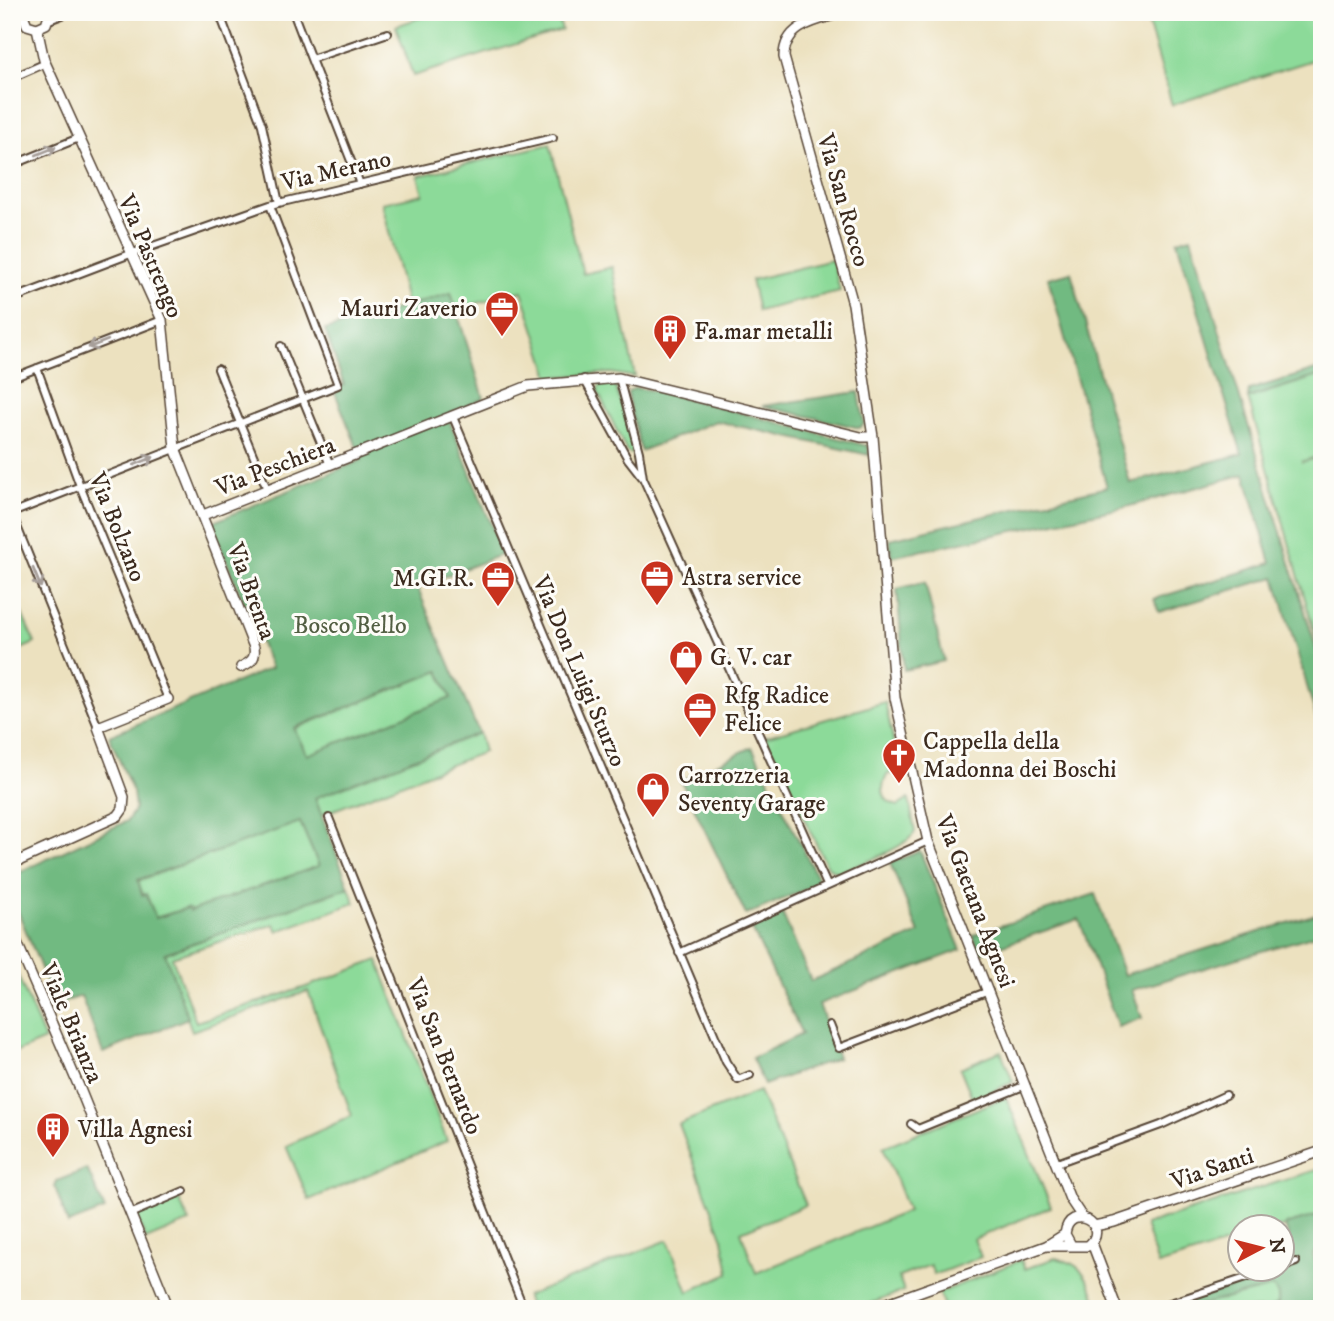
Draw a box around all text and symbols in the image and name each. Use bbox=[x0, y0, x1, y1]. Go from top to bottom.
street label: Via San Rocco bbox=[809, 129, 876, 270]
one-way arrow bbox=[34, 144, 56, 157]
street label: Via Merano bbox=[278, 144, 394, 198]
street label: Via Pastrengo bbox=[110, 189, 190, 323]
office icon: Mauri Zaverio bbox=[483, 289, 521, 338]
place label: Mauri Zaverio bbox=[340, 294, 477, 324]
building icon: Fa.mar metalli bbox=[651, 312, 689, 361]
place label: Fa.mar metalli bbox=[694, 317, 833, 347]
one-way arrow bbox=[88, 339, 110, 352]
street label: Via Peschiera bbox=[210, 430, 340, 504]
one-way arrow bbox=[133, 453, 154, 466]
street label: Via Bolzano bbox=[81, 467, 153, 586]
street label: Via Brenta bbox=[219, 538, 283, 645]
office icon: Astra service bbox=[638, 558, 676, 607]
office icon: M.GI.R. bbox=[479, 559, 517, 608]
place label: Astra service bbox=[682, 563, 802, 593]
place label: M.GI.R. bbox=[393, 564, 474, 594]
one-way arrow bbox=[32, 566, 45, 588]
street label: Via Don Luigi Sturzo bbox=[525, 570, 633, 771]
park label: Bosco Bello bbox=[293, 611, 407, 641]
shop icon: G. V. car bbox=[667, 638, 705, 687]
place label: G. V. car bbox=[710, 643, 792, 673]
place label: Rfg Radice Felice bbox=[724, 681, 829, 739]
office icon: Rfg Radice Felice bbox=[681, 690, 719, 739]
place label: Cappella della Madonna dei Boschi bbox=[923, 727, 1116, 785]
church icon: Cappella della Madonna dei Boschi bbox=[880, 736, 918, 785]
place label: Carrozzeria Seventy Garage bbox=[678, 761, 825, 819]
shop icon: Carrozzeria Seventy Garage bbox=[634, 770, 672, 819]
street label: Via Gaetana Agnesi bbox=[928, 810, 1022, 992]
street label: Viale Brianza bbox=[32, 958, 110, 1088]
street label: Via San Bernardo bbox=[399, 973, 489, 1139]
building icon: Villa Agnesi bbox=[34, 1110, 72, 1159]
place label: Villa Agnesi bbox=[77, 1115, 193, 1145]
street label: Via Santi bbox=[1166, 1141, 1258, 1197]
north arrow bbox=[1226, 1212, 1296, 1282]
text: N bbox=[1264, 1237, 1289, 1256]

